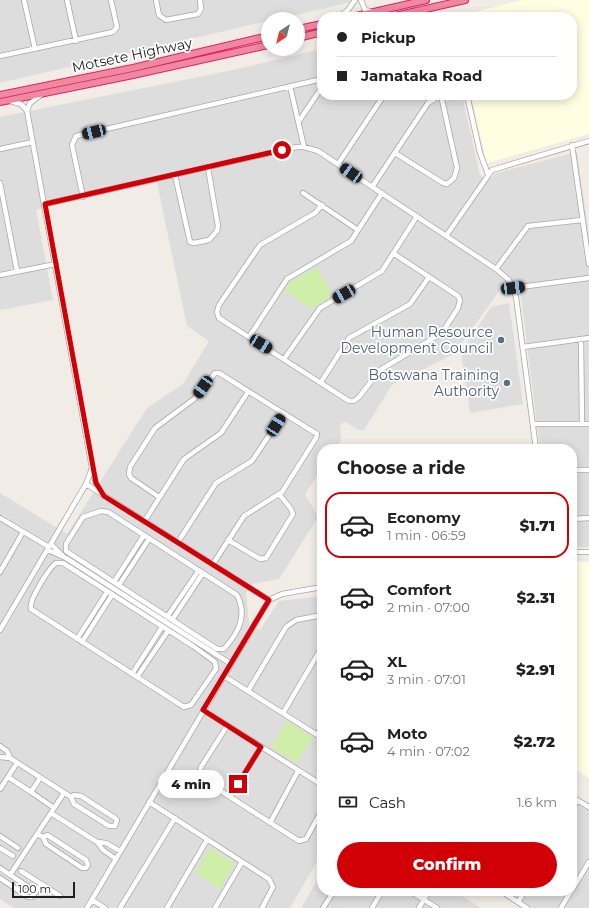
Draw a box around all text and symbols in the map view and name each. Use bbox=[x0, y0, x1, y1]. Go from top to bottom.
north arrow bbox=[261, 12, 305, 56]
map controls bbox=[261, 12, 305, 56]
text: Pickup bbox=[361, 28, 416, 47]
street label: Motsete Highway bbox=[70, 33, 194, 77]
text: Jamataka Road bbox=[361, 66, 482, 85]
car bbox=[81, 123, 107, 141]
route start bbox=[273, 141, 291, 159]
car bbox=[338, 161, 364, 185]
car bbox=[500, 281, 526, 295]
car bbox=[331, 283, 357, 305]
place label: Human Resource Development Council bbox=[341, 323, 493, 357]
car bbox=[248, 333, 274, 355]
marker: Human Resource Development Council bbox=[496, 335, 506, 345]
place label: Botswana Training Authority bbox=[368, 366, 499, 400]
car bbox=[191, 374, 215, 400]
marker: Botswana Training Authority bbox=[502, 378, 512, 388]
car bbox=[264, 412, 288, 438]
text: Choose a ride bbox=[337, 457, 465, 479]
icon: car bbox=[339, 507, 375, 543]
text: Economy bbox=[387, 508, 460, 527]
text: $1.71 bbox=[520, 516, 555, 535]
text: 1 min · 06:59 bbox=[387, 527, 466, 543]
icon: car bbox=[339, 579, 375, 615]
text: Comfort bbox=[387, 580, 452, 599]
text: $2.31 bbox=[517, 588, 555, 607]
text: 2 min · 07:00 bbox=[387, 599, 470, 615]
icon: car bbox=[339, 651, 375, 687]
text: XL bbox=[387, 652, 406, 671]
text: $2.91 bbox=[516, 660, 555, 679]
text: 3 min · 07:01 bbox=[387, 671, 466, 687]
icon: car bbox=[339, 723, 375, 759]
text: Moto bbox=[387, 724, 427, 743]
text: $2.72 bbox=[514, 732, 555, 751]
text: 4 min · 07:02 bbox=[387, 743, 470, 759]
callout: 4 min bbox=[158, 770, 224, 798]
route end bbox=[229, 775, 247, 793]
text: 4 min bbox=[171, 776, 211, 792]
icon: cash bbox=[337, 791, 359, 813]
text: Cash bbox=[369, 793, 406, 812]
text: 1.6 km bbox=[517, 794, 557, 810]
button: Confirm bbox=[337, 842, 557, 888]
scale bar bbox=[12, 880, 75, 899]
text: 100 m bbox=[18, 882, 51, 896]

